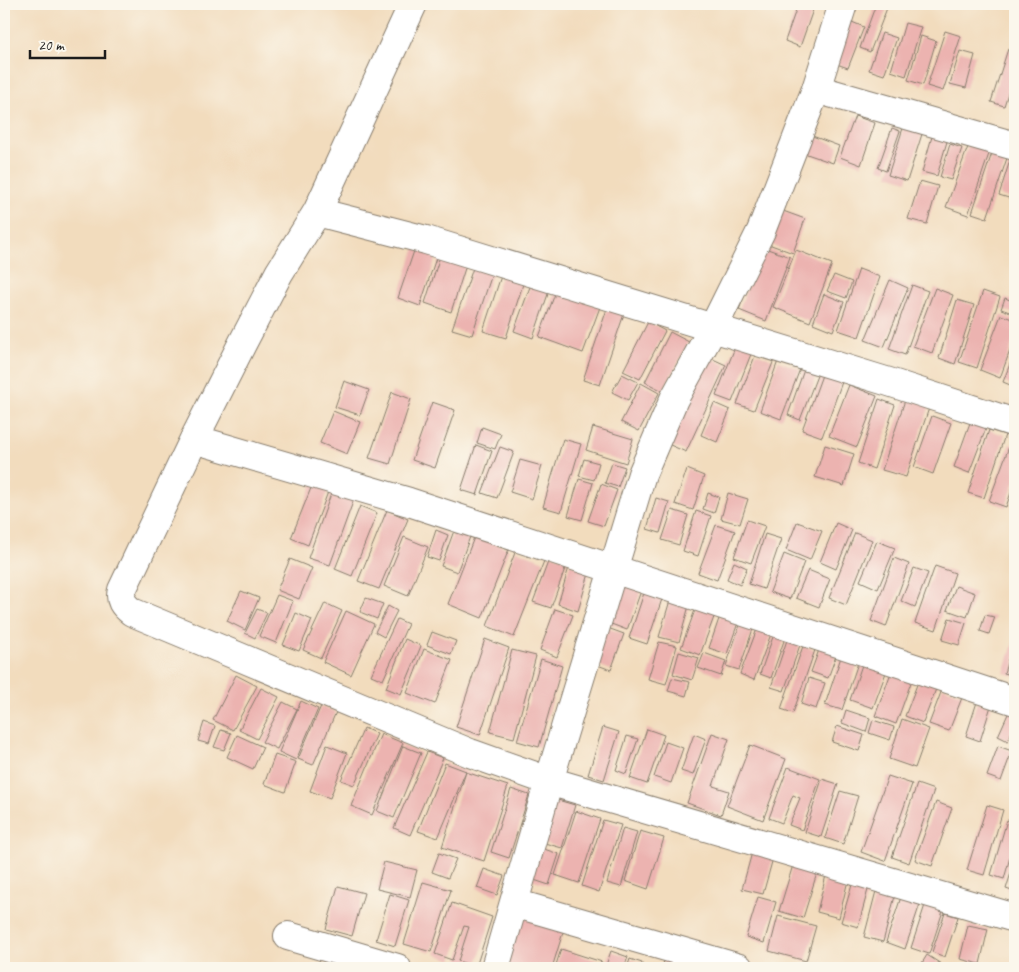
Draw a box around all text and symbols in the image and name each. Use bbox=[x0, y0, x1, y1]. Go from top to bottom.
scale bar bbox=[30, 28, 105, 60]
text: 20 m bbox=[38, 36, 65, 55]

